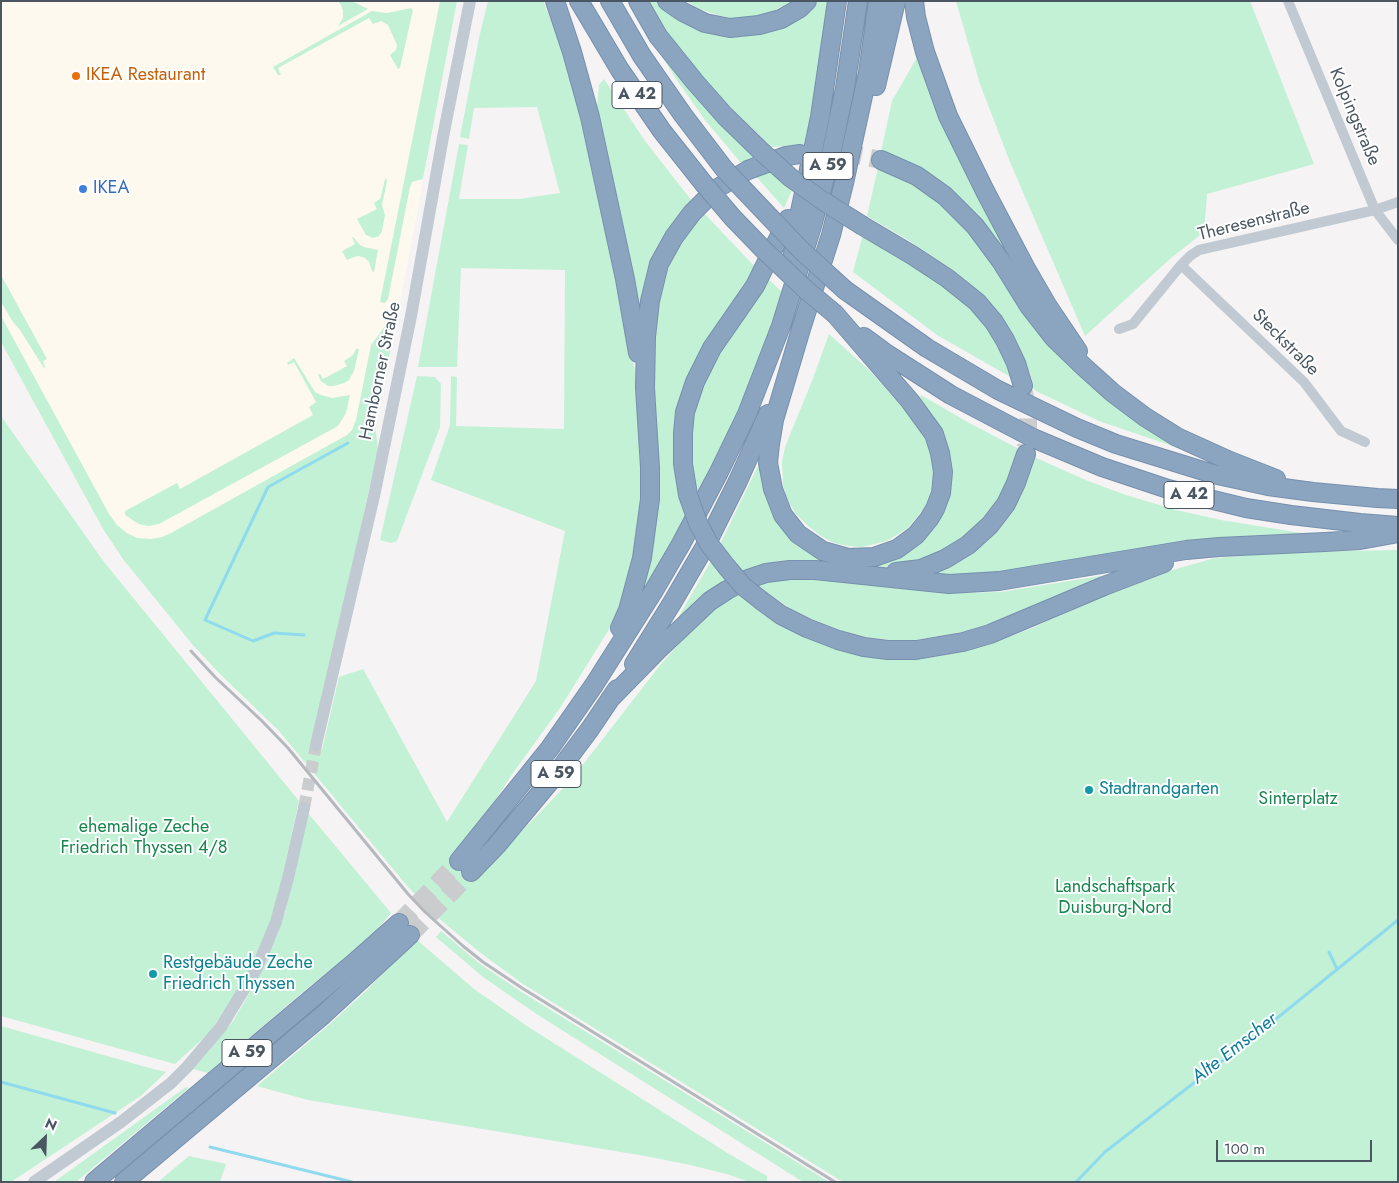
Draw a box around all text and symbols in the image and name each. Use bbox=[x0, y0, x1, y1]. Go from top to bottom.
place label: IKEA Restaurant bbox=[86, 65, 205, 87]
street label: Kolpingstraße bbox=[1324, 65, 1384, 169]
marker: IKEA Restaurant bbox=[70, 70, 82, 82]
road number: A 42 bbox=[612, 82, 662, 108]
road number: A 59 bbox=[803, 153, 853, 180]
place label: IKEA bbox=[93, 178, 129, 200]
marker: IKEA bbox=[77, 183, 89, 195]
street label: Theresenstraße bbox=[1196, 198, 1312, 246]
street label: Hamborner Straße bbox=[356, 300, 406, 442]
street label: Steckstraße bbox=[1247, 305, 1323, 381]
road number: A 42 bbox=[1164, 482, 1214, 508]
road number: A 59 bbox=[531, 761, 581, 788]
place label: Stadtrandgarten bbox=[1099, 779, 1219, 801]
marker: Stadtrandgarten bbox=[1083, 784, 1095, 796]
park label: Sinterplatz bbox=[1258, 789, 1338, 811]
park label: ehemalige Zeche Friedrich Thyssen 4/8 bbox=[60, 817, 228, 860]
park label: Landschaftspark Duisburg-Nord bbox=[1055, 877, 1175, 920]
place label: Restgebäude Zeche Friedrich Thyssen bbox=[163, 953, 313, 996]
marker: Restgebäude Zeche Friedrich Thyssen bbox=[147, 968, 159, 980]
water label: Alte Emscher bbox=[1188, 1009, 1282, 1089]
road number: A 59 bbox=[222, 1040, 272, 1066]
north arrow bbox=[20, 1113, 70, 1163]
text: N bbox=[42, 1113, 60, 1136]
scale bar bbox=[1219, 1130, 1375, 1162]
text: 100 m bbox=[1224, 1138, 1265, 1160]

